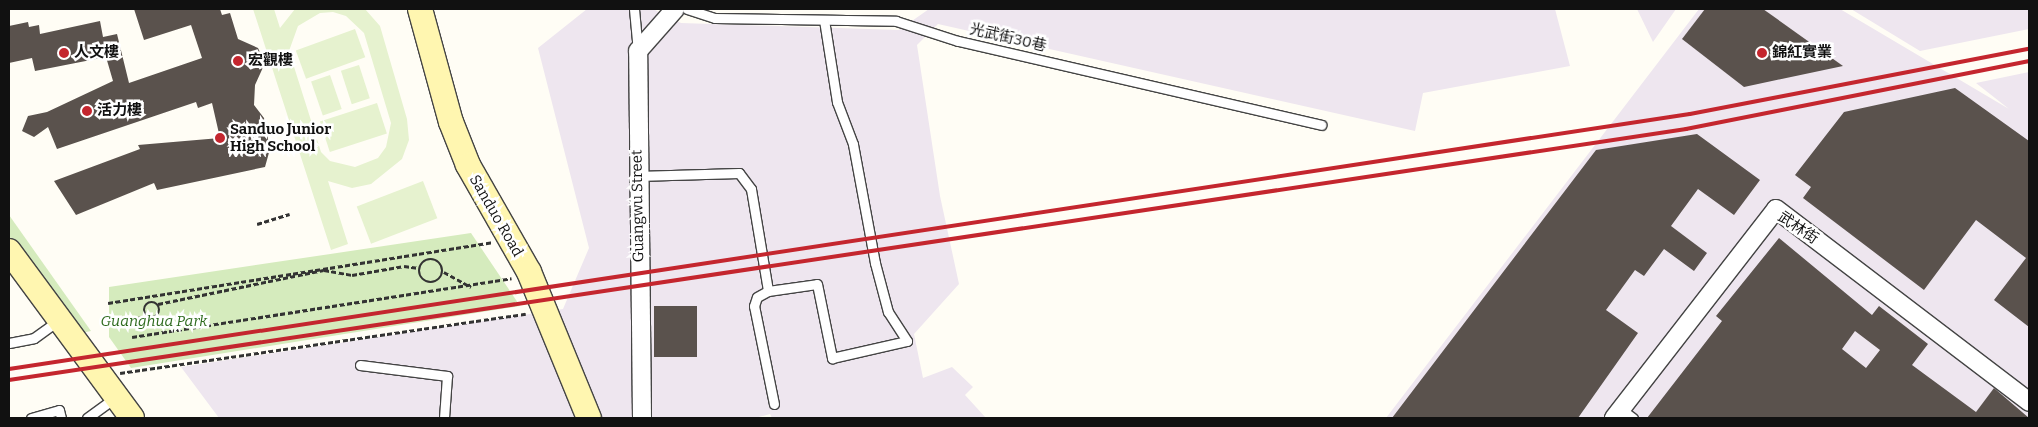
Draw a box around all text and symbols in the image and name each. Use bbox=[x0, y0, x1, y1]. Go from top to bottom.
street label: 光武街30巷 bbox=[968, 20, 1048, 56]
place label: 人文樓 bbox=[74, 44, 119, 62]
place label: 錦紅實業 bbox=[1772, 44, 1832, 62]
marker: 人文樓 bbox=[58, 47, 70, 59]
marker: 錦紅實業 bbox=[1756, 47, 1768, 59]
place label: 宏觀樓 bbox=[248, 52, 293, 70]
marker: 宏觀樓 bbox=[232, 55, 244, 67]
place label: 活力樓 bbox=[97, 102, 142, 120]
marker: 活力樓 bbox=[81, 105, 93, 117]
place label: Sanduo Junior High School bbox=[230, 120, 331, 155]
marker: Sanduo Junior High School bbox=[214, 132, 226, 144]
street label: Guangwu Street bbox=[628, 149, 648, 263]
street label: Sanduo Road bbox=[465, 172, 527, 260]
street label: 武林街 bbox=[1774, 208, 1822, 248]
park label: Guanghua Park bbox=[101, 313, 207, 331]

